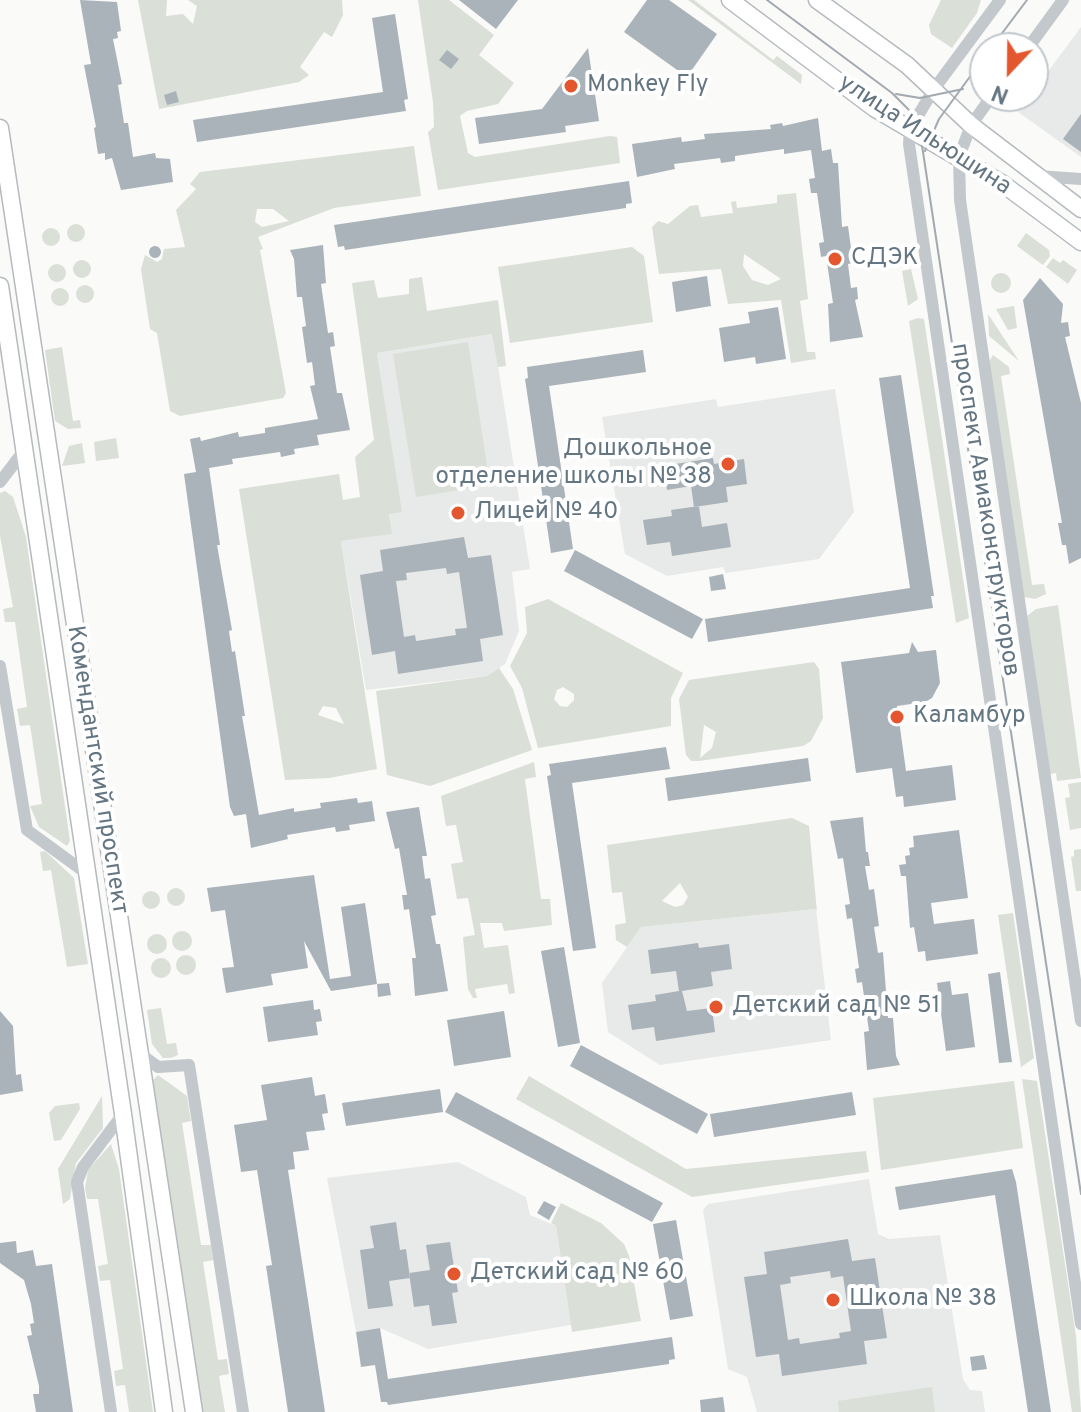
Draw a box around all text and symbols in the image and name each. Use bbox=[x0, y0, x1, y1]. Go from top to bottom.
north arrow bbox=[969, 32, 1049, 112]
street label: улица Ильюшина bbox=[832, 69, 1016, 203]
place label: Monkey Fly bbox=[587, 72, 708, 100]
marker: Monkey Fly bbox=[562, 77, 580, 95]
text: N bbox=[988, 77, 1013, 108]
place label: СДЭК bbox=[851, 245, 918, 273]
marker: СДЭК bbox=[826, 250, 844, 268]
street label: проспект Авиаконструкторов bbox=[943, 341, 1025, 679]
place label: Дошкольное отделение школы № 38 bbox=[436, 436, 712, 492]
marker: Дошкольное отделение школы № 38 bbox=[719, 455, 737, 473]
place label: Лицей № 40 bbox=[474, 499, 618, 527]
marker: Лицей № 40 bbox=[449, 504, 467, 522]
street label: Комендантский проспект bbox=[59, 624, 133, 916]
place label: Каламбур bbox=[913, 703, 1026, 731]
marker: Каламбур bbox=[888, 708, 906, 726]
place label: Детский сад № 51 bbox=[732, 993, 941, 1021]
marker: Детский сад № 51 bbox=[707, 998, 725, 1016]
place label: Детский сад № 60 bbox=[470, 1260, 684, 1288]
marker: Детский сад № 60 bbox=[445, 1265, 463, 1283]
place label: Школа № 38 bbox=[849, 1286, 997, 1314]
marker: Школа № 38 bbox=[824, 1291, 842, 1309]

